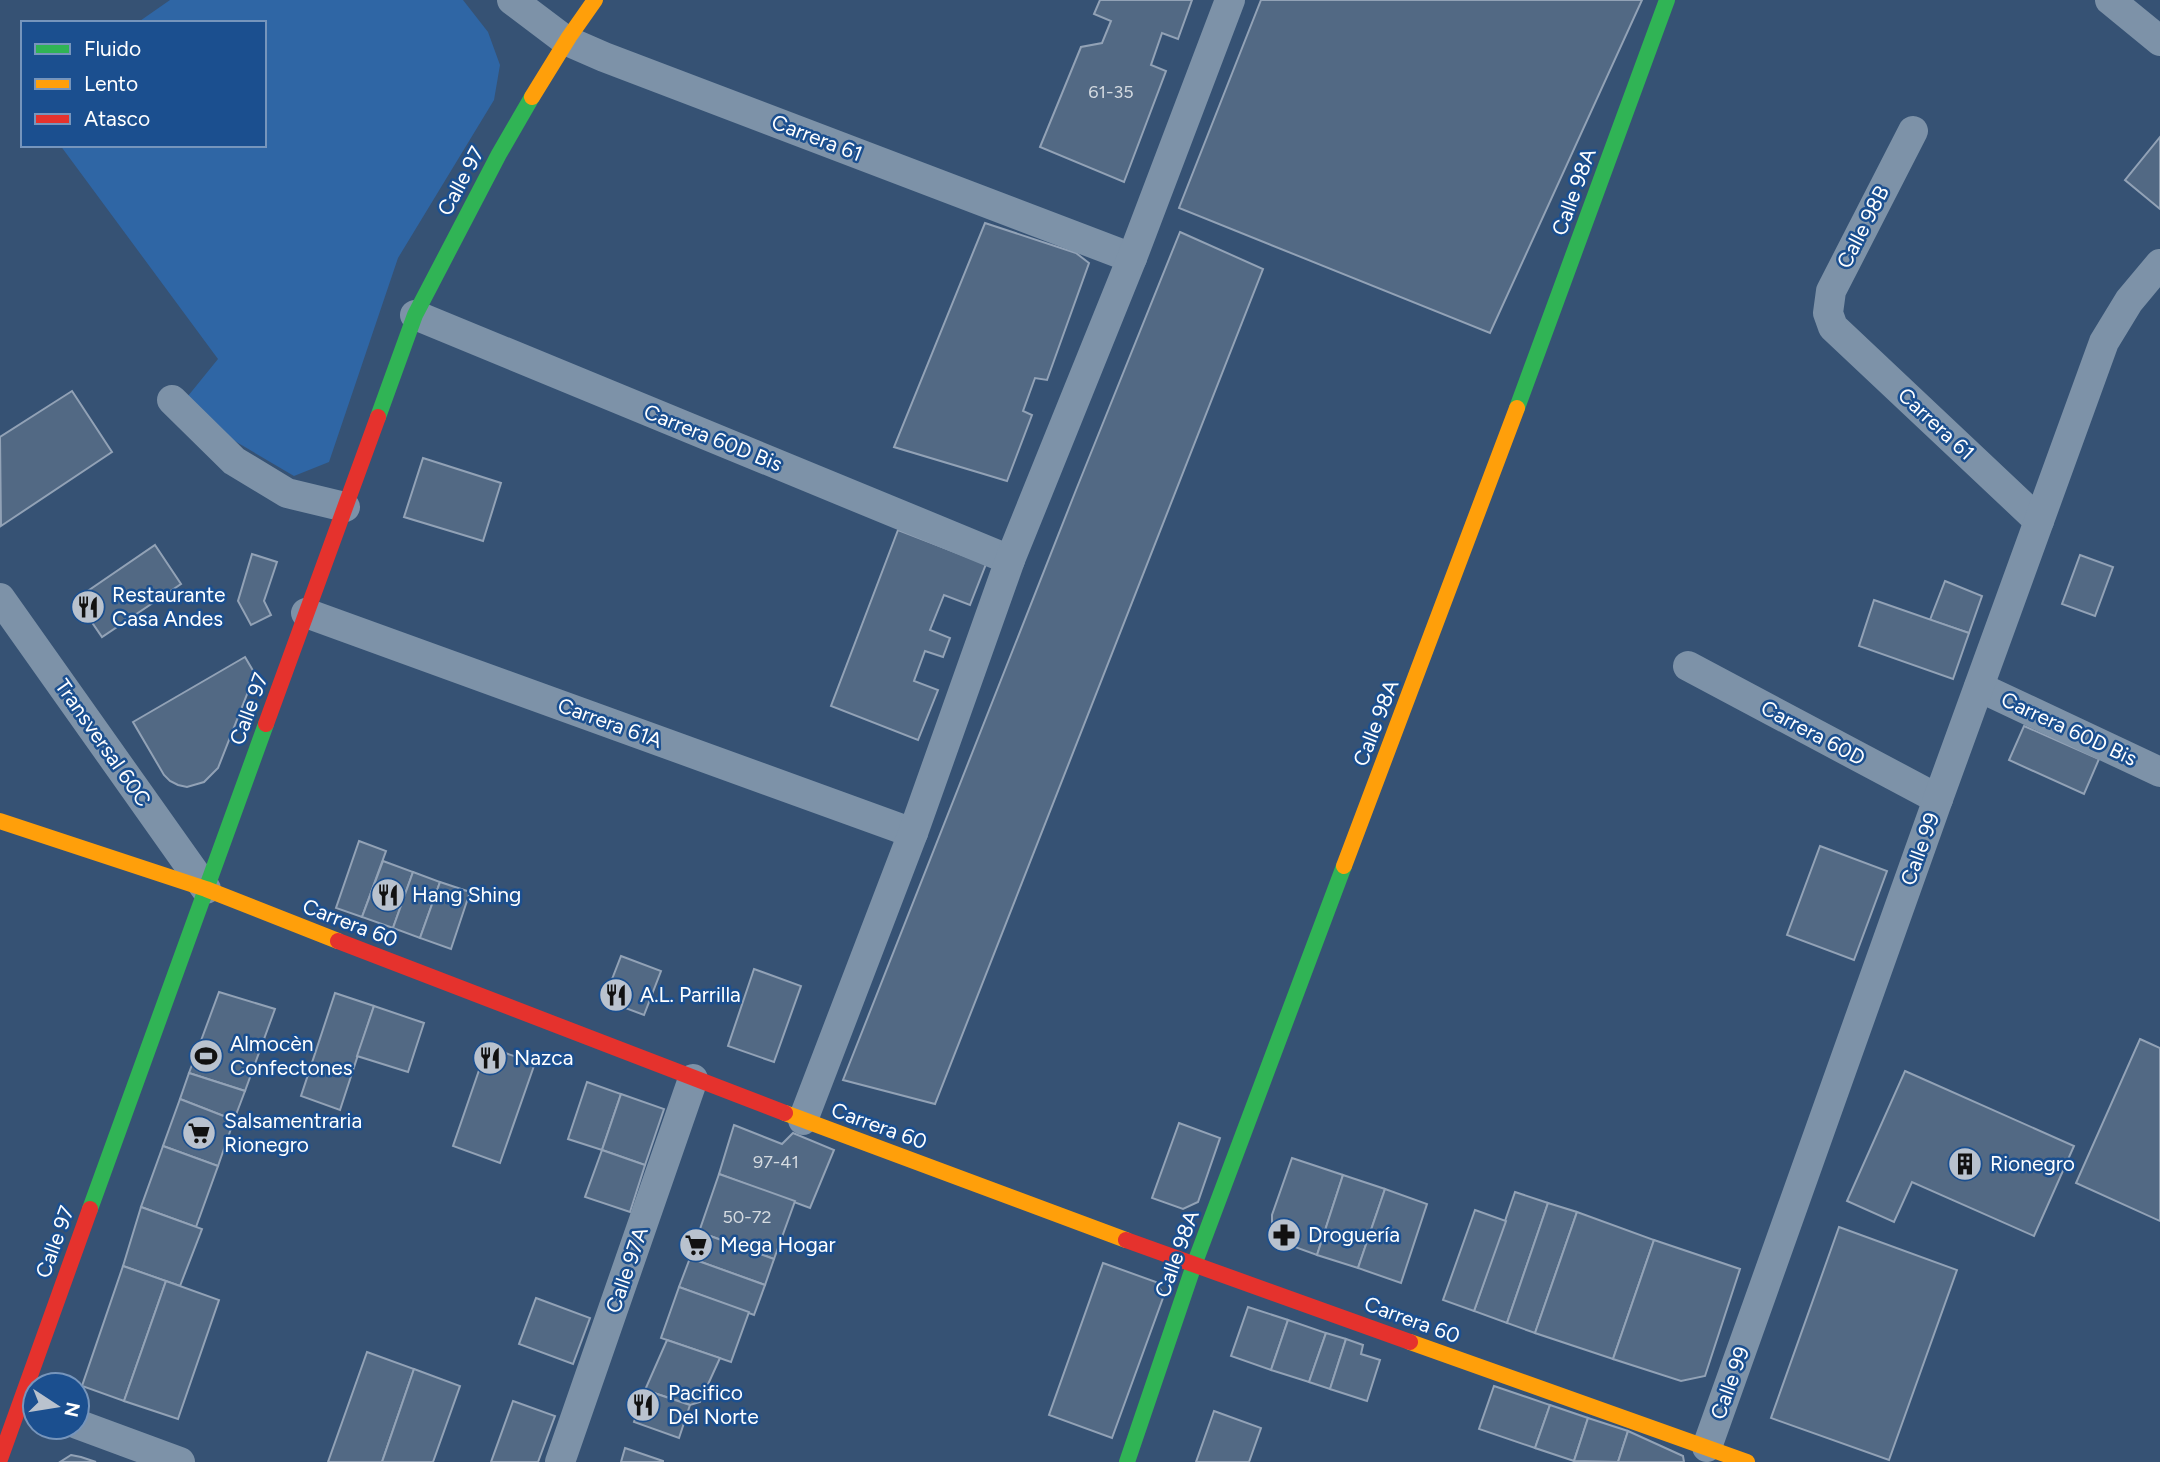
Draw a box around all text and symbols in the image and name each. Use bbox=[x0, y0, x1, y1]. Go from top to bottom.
legend bbox=[21, 21, 266, 147]
text: Fluido bbox=[84, 36, 141, 61]
text: Lento bbox=[84, 71, 138, 96]
house number: 61-35 bbox=[1088, 81, 1134, 103]
text: Atasco bbox=[84, 106, 150, 131]
street label: Carrera 61 bbox=[768, 109, 866, 166]
street label: Calle 97 bbox=[432, 142, 489, 220]
street label: Calle 98A bbox=[1546, 145, 1601, 239]
street label: Calle 98B bbox=[1831, 181, 1894, 272]
street label: Carrera 61 bbox=[1893, 382, 1980, 465]
street label: Carrera 60D Bis bbox=[640, 398, 786, 477]
place label: Restaurante Casa Andes bbox=[112, 582, 226, 631]
restaurant icon: Restaurante Casa Andes bbox=[69, 588, 107, 626]
street label: Calle 97 bbox=[224, 669, 273, 748]
street label: Transversal 60C bbox=[50, 674, 157, 811]
street label: Calle 98A bbox=[1348, 676, 1403, 770]
street label: Carrera 60D Bis bbox=[1997, 686, 2141, 771]
street label: Carrera 61A bbox=[555, 692, 666, 753]
street label: Carrera 60D bbox=[1757, 695, 1870, 770]
street label: Calle 99 bbox=[1895, 809, 1944, 889]
restaurant icon: Hang Shing bbox=[369, 876, 407, 914]
place label: Hang Shing bbox=[412, 882, 521, 907]
street label: Carrera 60 bbox=[299, 893, 401, 952]
restaurant icon: A.L. Parrilla bbox=[597, 976, 635, 1014]
place label: A.L. Parrilla bbox=[640, 982, 741, 1007]
place label: Almocèn Confectones bbox=[230, 1031, 353, 1080]
sports icon: Almocèn Confectones bbox=[187, 1037, 225, 1075]
restaurant icon: Nazca bbox=[471, 1039, 509, 1077]
place label: Nazca bbox=[514, 1045, 573, 1070]
street label: Carrera 60 bbox=[828, 1097, 930, 1154]
place label: Salsamentraria Rionegro bbox=[224, 1108, 362, 1157]
supermarket icon: Salsamentraria Rionegro bbox=[180, 1114, 218, 1152]
building icon: Rionegro bbox=[1946, 1145, 1984, 1183]
house number: 97-41 bbox=[753, 1151, 799, 1173]
place label: Rionegro bbox=[1990, 1151, 2075, 1176]
street label: Calle 97 bbox=[30, 1202, 79, 1281]
house number: 50-72 bbox=[722, 1206, 772, 1228]
street label: Calle 98A bbox=[1149, 1207, 1204, 1301]
pharmacy icon: Droguería bbox=[1265, 1216, 1303, 1254]
place label: Droguería bbox=[1308, 1222, 1400, 1247]
street label: Calle 97A bbox=[600, 1224, 653, 1316]
supermarket icon: Mega Hogar bbox=[677, 1226, 715, 1264]
place label: Mega Hogar bbox=[720, 1232, 836, 1257]
street label: Carrera 60 bbox=[1361, 1291, 1463, 1348]
street label: Calle 99 bbox=[1705, 1343, 1754, 1423]
north arrow bbox=[21, 1371, 91, 1441]
place label: Pacifico Del Norte bbox=[668, 1380, 759, 1429]
restaurant icon: Pacifico Del Norte bbox=[624, 1386, 662, 1424]
text: N bbox=[59, 1400, 85, 1419]

